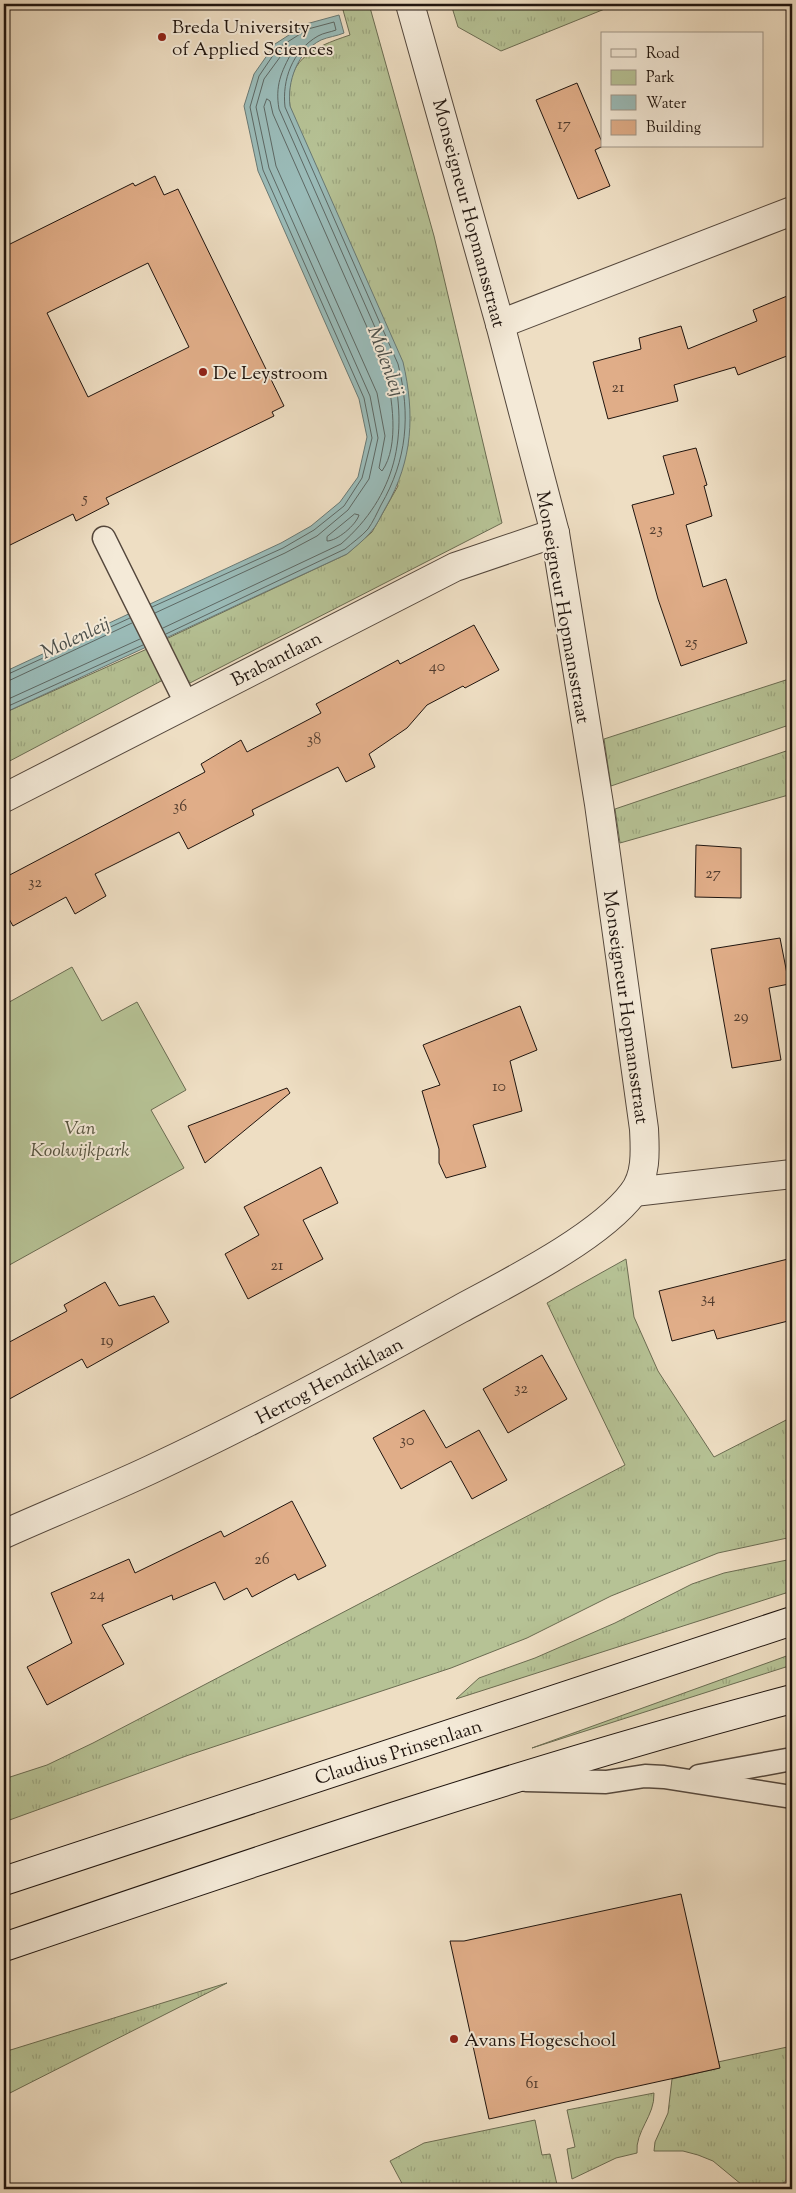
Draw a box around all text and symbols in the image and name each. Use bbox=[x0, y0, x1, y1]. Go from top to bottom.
place label: Breda University of Applied Sciences bbox=[172, 15, 333, 64]
marker: Breda University of Applied Sciences bbox=[156, 31, 168, 43]
legend bbox=[601, 32, 764, 148]
text: Road bbox=[646, 44, 680, 65]
text: Park bbox=[646, 68, 675, 89]
text: Water bbox=[646, 94, 687, 115]
street label: Monseigneur Hopmansstraat bbox=[424, 96, 511, 331]
house number: 17 bbox=[557, 114, 571, 137]
text: Building bbox=[646, 118, 701, 139]
water label: Molenleij bbox=[358, 322, 411, 401]
place label: De Leystroom bbox=[213, 361, 328, 388]
marker: De Leystroom bbox=[197, 366, 209, 378]
house number: 21 bbox=[612, 377, 625, 400]
house number: 5 bbox=[81, 488, 88, 511]
street label: Monseigneur Hopmansstraat bbox=[528, 489, 595, 726]
house number: 23 bbox=[649, 519, 663, 542]
water label: Molenleij bbox=[37, 611, 116, 668]
street label: Brabantlaan bbox=[227, 626, 327, 695]
house number: 25 bbox=[685, 632, 698, 655]
house number: 40 bbox=[429, 656, 445, 679]
house number: 38 bbox=[307, 729, 321, 752]
house number: 36 bbox=[173, 796, 187, 819]
house number: 27 bbox=[705, 863, 721, 886]
house number: 32 bbox=[28, 872, 42, 895]
street label: Monseigneur Hopmansstraat bbox=[595, 889, 654, 1126]
house number: 29 bbox=[733, 1006, 749, 1029]
house number: 10 bbox=[492, 1076, 506, 1099]
park label: Van Koolwijkpark bbox=[30, 1116, 130, 1165]
house number: 21 bbox=[271, 1255, 284, 1278]
house number: 34 bbox=[701, 1288, 715, 1311]
house number: 19 bbox=[100, 1330, 114, 1353]
street label: Hertog Hendriklaan bbox=[252, 1332, 409, 1433]
house number: 32 bbox=[514, 1378, 528, 1401]
house number: 30 bbox=[400, 1430, 414, 1453]
house number: 26 bbox=[254, 1549, 270, 1572]
house number: 24 bbox=[89, 1584, 105, 1607]
street label: Claudius Prinsenlaan bbox=[312, 1714, 486, 1793]
place label: Avans Hogeschool bbox=[464, 2028, 616, 2055]
marker: Avans Hogeschool bbox=[448, 2033, 460, 2045]
house number: 61 bbox=[525, 2073, 539, 2096]

